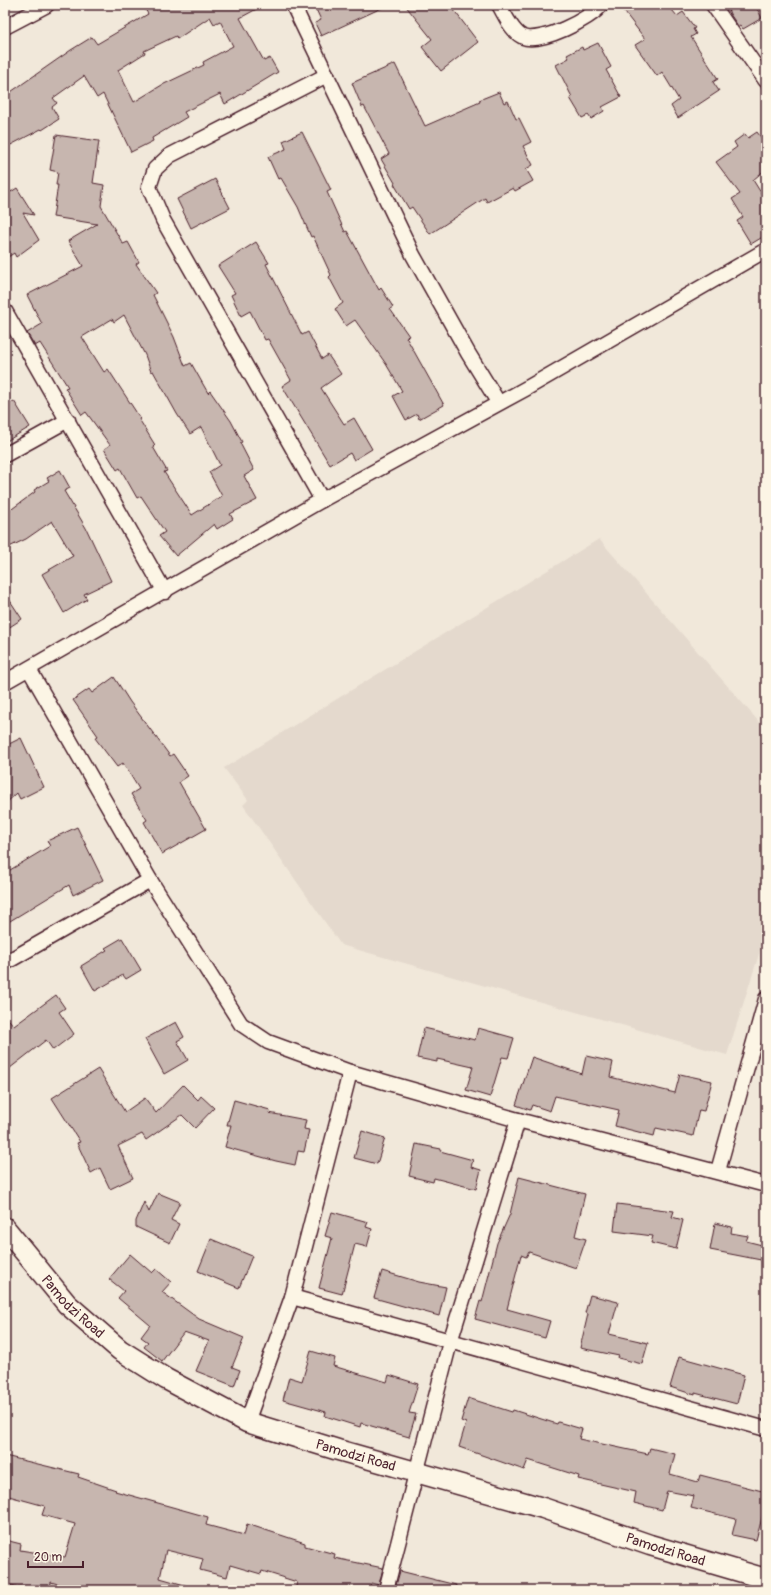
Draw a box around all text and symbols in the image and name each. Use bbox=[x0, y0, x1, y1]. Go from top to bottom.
street label: Pamodzi Road bbox=[38, 1271, 108, 1341]
street label: Pamodzi Road bbox=[314, 1435, 398, 1474]
street label: Pamodzi Road bbox=[624, 1529, 708, 1569]
scale bar bbox=[28, 1543, 83, 1569]
text: 20 m bbox=[34, 1550, 63, 1565]

